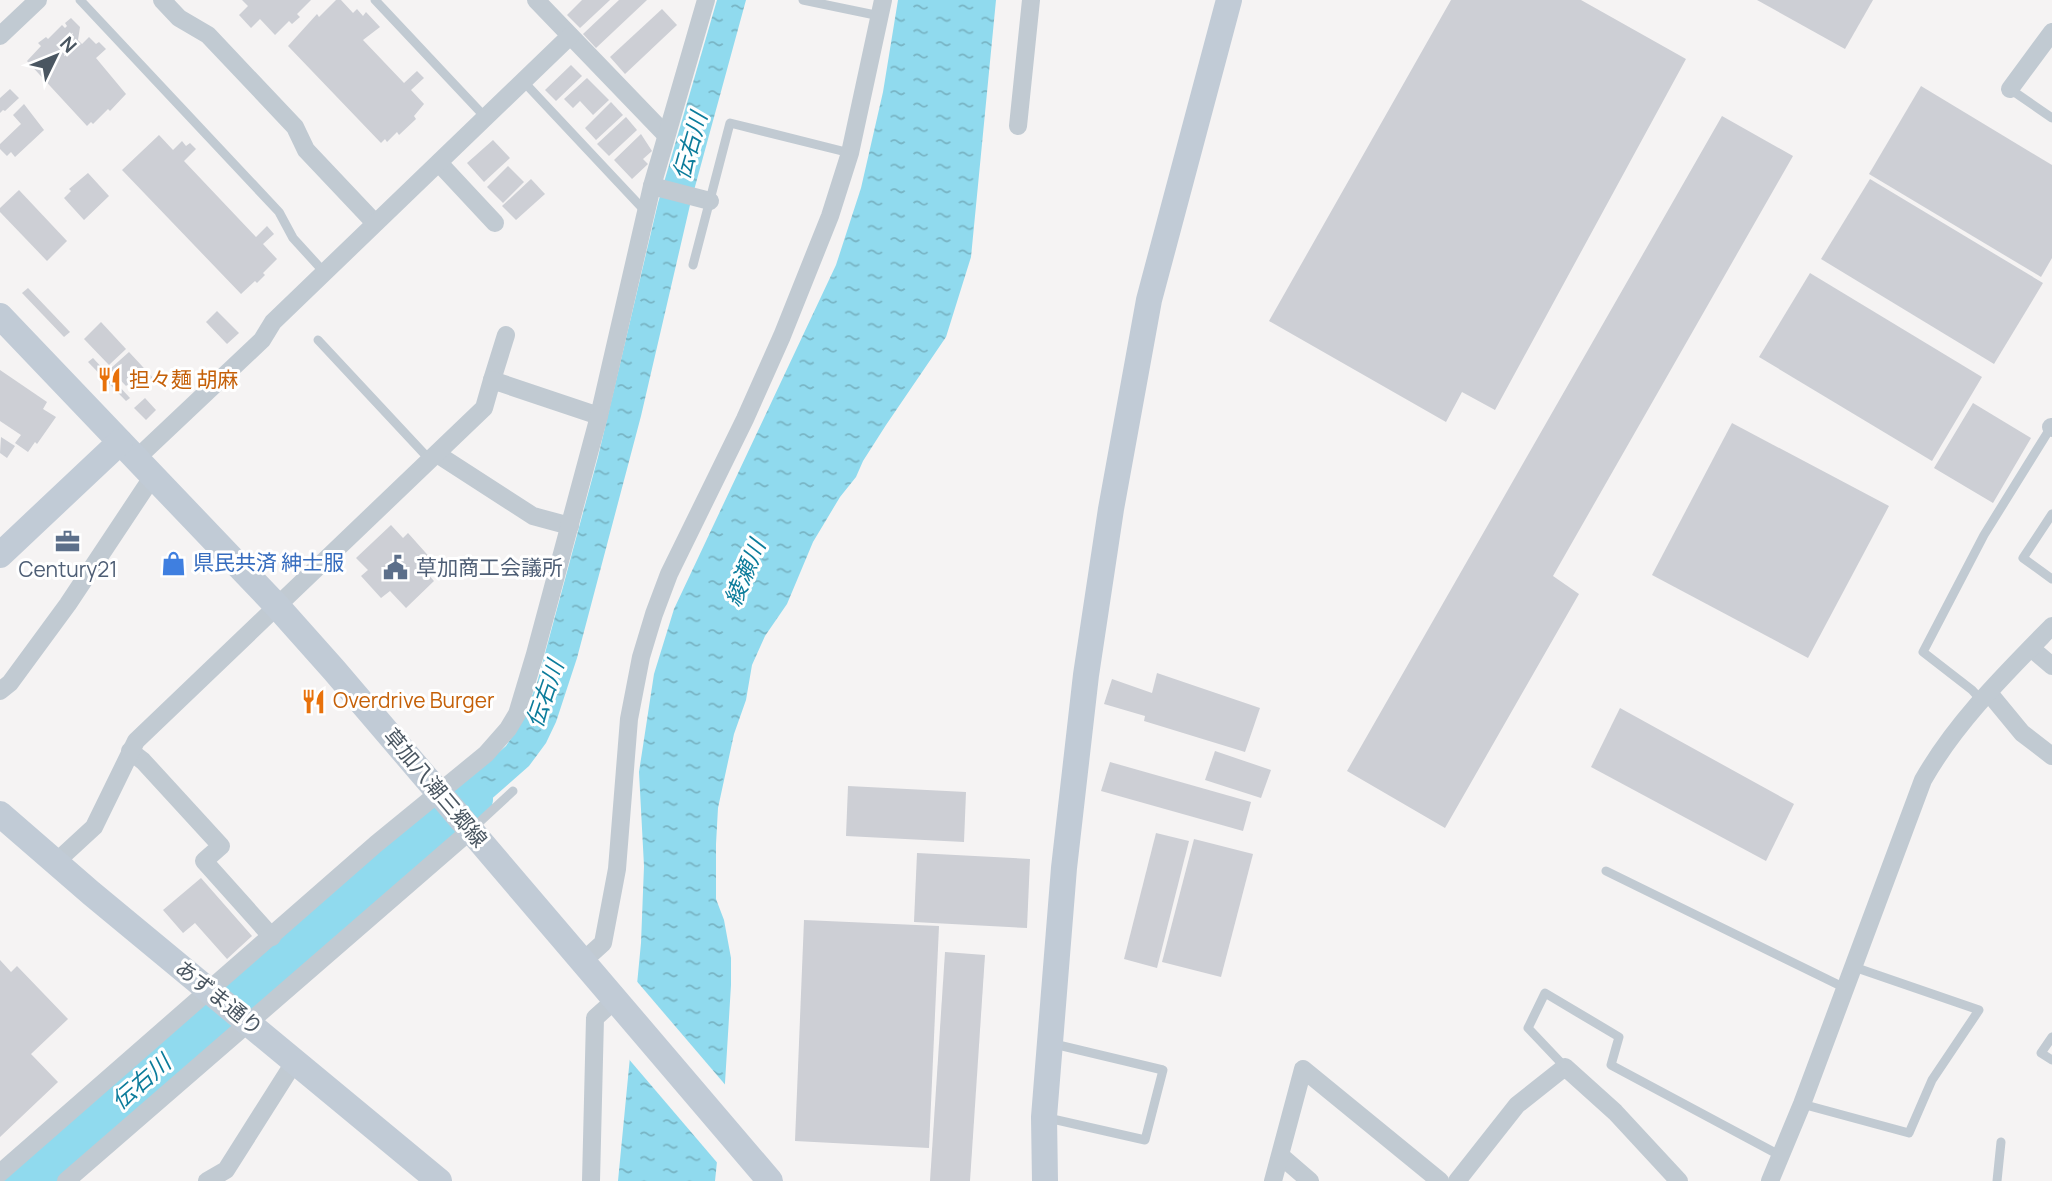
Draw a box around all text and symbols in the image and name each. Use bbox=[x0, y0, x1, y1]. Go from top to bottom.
north arrow bbox=[21, 21, 91, 91]
text: N bbox=[54, 31, 83, 58]
water label: 伝右川 bbox=[664, 105, 715, 183]
place label: 担々麺 胡麻 bbox=[129, 365, 238, 393]
restaurant icon: 担々麺 胡麻 bbox=[95, 366, 123, 394]
office icon: Century21 bbox=[54, 527, 82, 555]
water label: 綾瀬川 bbox=[716, 532, 773, 611]
place label: 県民共済 紳士服 bbox=[193, 548, 344, 576]
shop icon: 県民共済 紳士服 bbox=[159, 549, 187, 577]
place label: 草加商工会議所 bbox=[416, 553, 563, 581]
public building icon: 草加商工会議所 bbox=[382, 554, 410, 582]
place label: Century21 bbox=[18, 555, 118, 583]
water label: 伝右川 bbox=[518, 653, 571, 732]
place label: Overdrive Burger bbox=[333, 686, 495, 714]
restaurant icon: Overdrive Burger bbox=[299, 687, 327, 715]
street label: 草加八潮三郷線 bbox=[378, 722, 494, 853]
street label: あずま通り bbox=[170, 953, 269, 1041]
water label: 伝右川 bbox=[104, 1045, 179, 1116]

